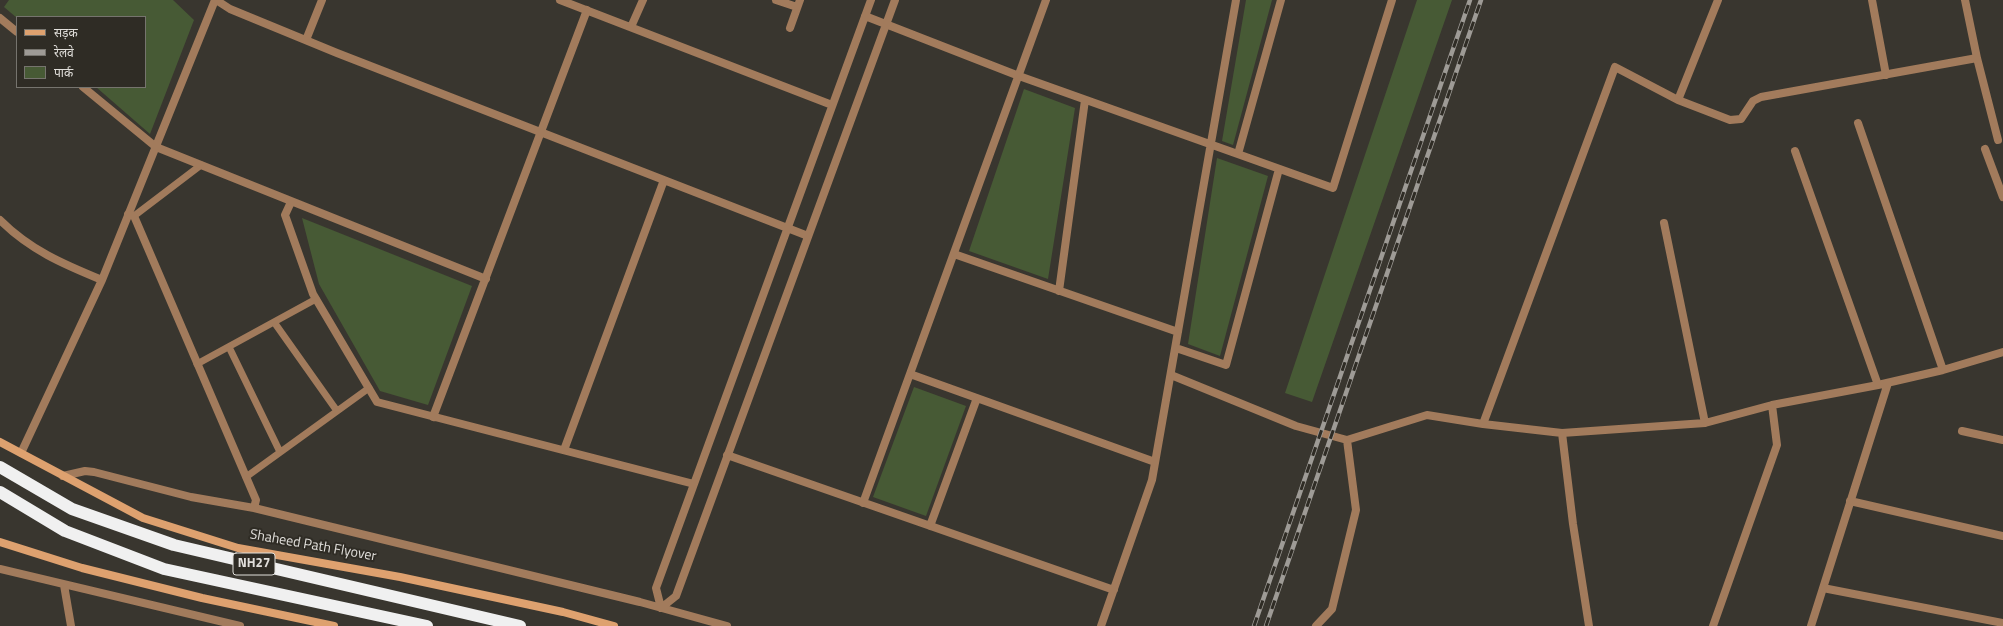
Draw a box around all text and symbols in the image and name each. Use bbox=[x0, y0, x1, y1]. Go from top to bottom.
legend bbox=[16, 16, 146, 88]
text: सड़क bbox=[54, 23, 78, 42]
text: रेलवे bbox=[54, 43, 74, 62]
text: पार्क bbox=[54, 63, 73, 82]
street label: Shaheed Path Flyover bbox=[248, 527, 378, 565]
road number: NH27 bbox=[233, 553, 275, 575]

